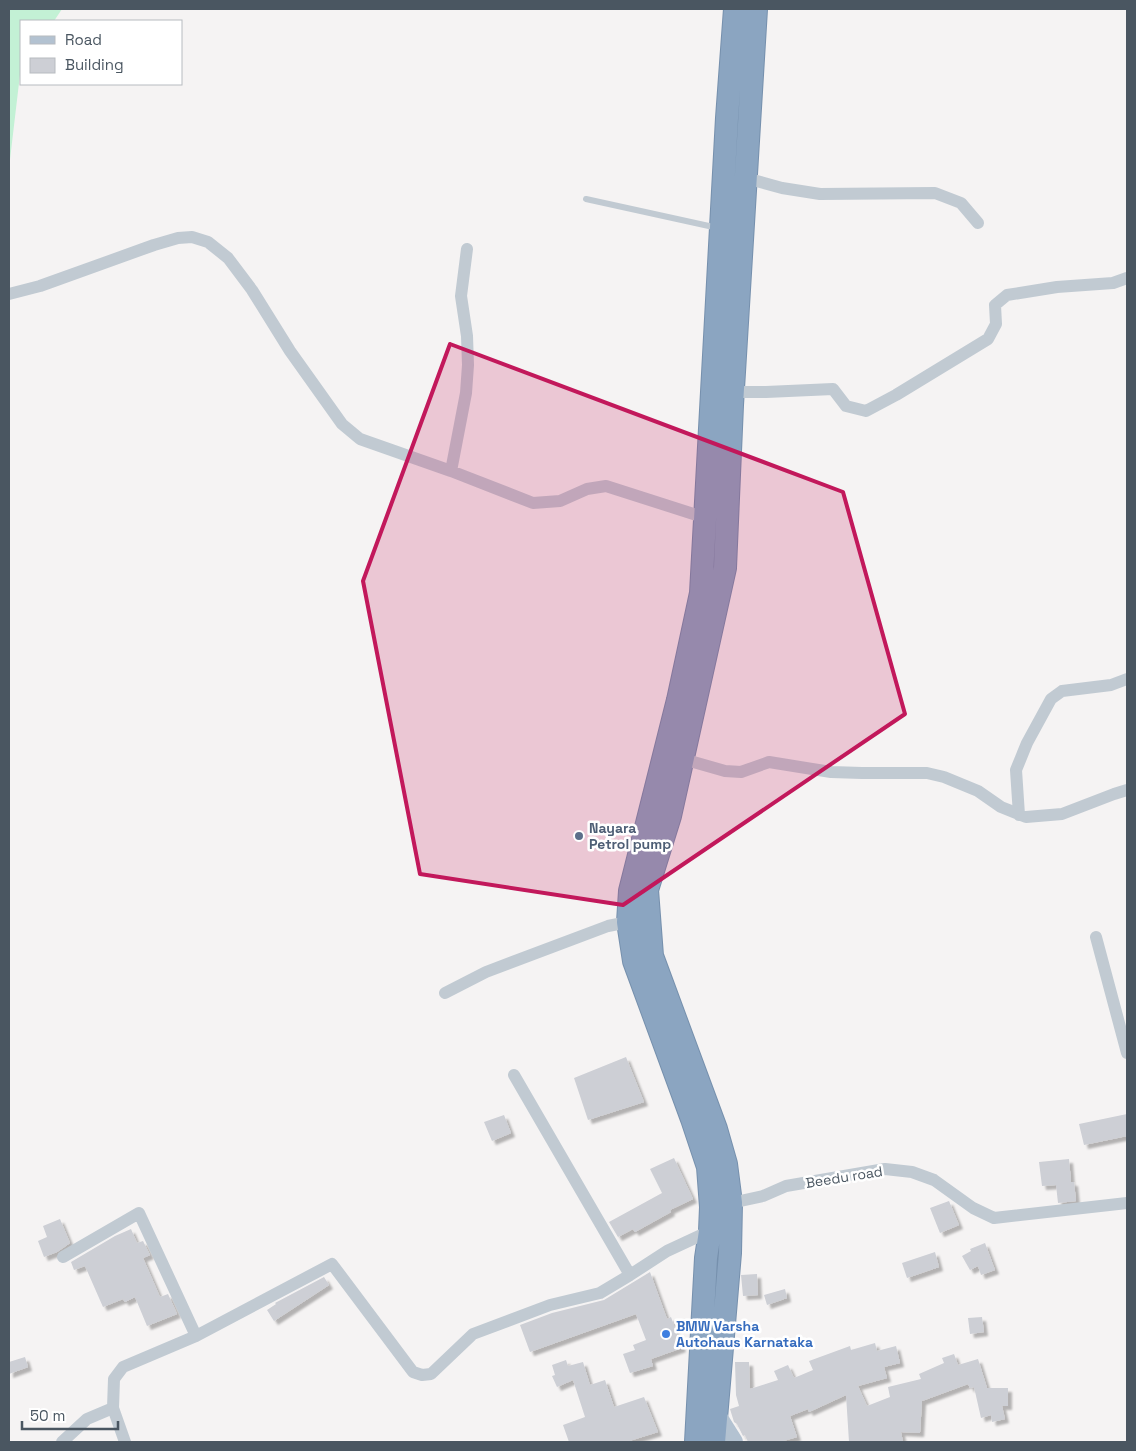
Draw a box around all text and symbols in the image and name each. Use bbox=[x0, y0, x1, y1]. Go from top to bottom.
legend bbox=[20, 20, 182, 85]
text: Road bbox=[65, 30, 102, 49]
text: Building bbox=[65, 55, 124, 74]
place label: Nayara Petrol pump bbox=[589, 819, 671, 853]
marker: Nayara Petrol pump bbox=[573, 830, 585, 842]
street label: Beedu road bbox=[804, 1162, 884, 1192]
place label: BMW Varsha Autohaus Karnataka bbox=[676, 1317, 813, 1351]
marker: BMW Varsha Autohaus Karnataka bbox=[660, 1328, 672, 1340]
scale bar bbox=[22, 1398, 119, 1430]
text: 50 m bbox=[30, 1406, 65, 1425]

